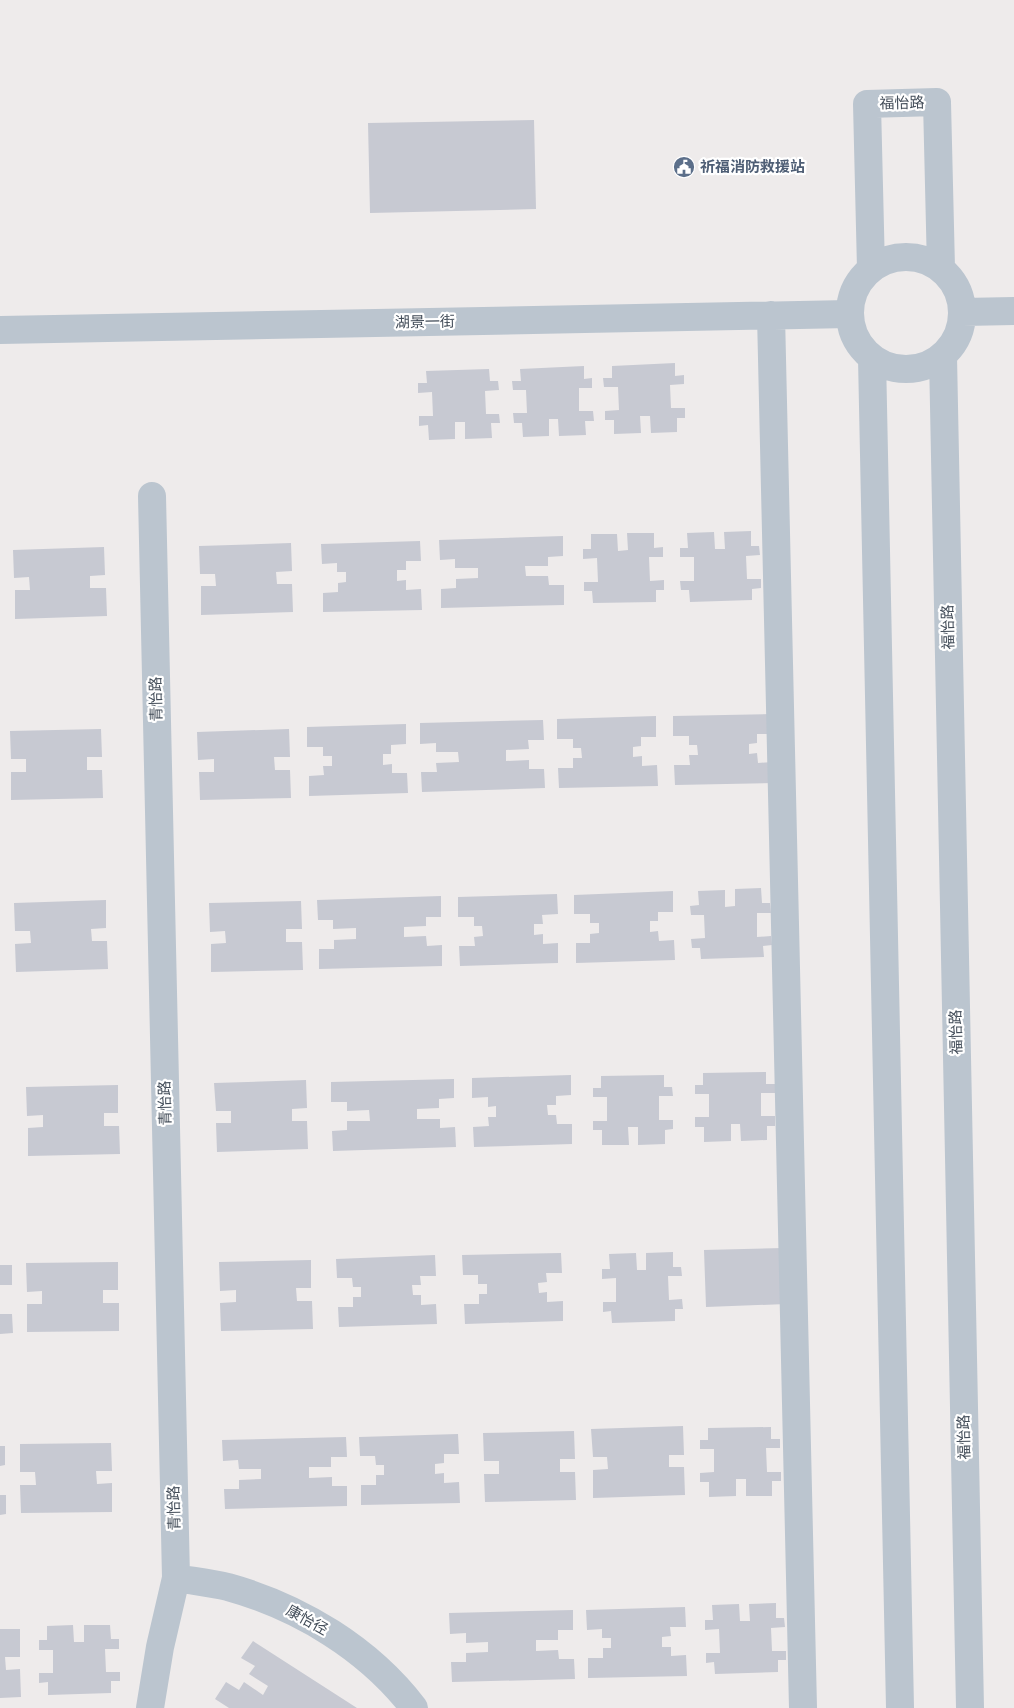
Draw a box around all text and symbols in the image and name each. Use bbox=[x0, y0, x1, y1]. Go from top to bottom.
street label: 福怡路 bbox=[879, 94, 925, 111]
public building icon: 祈福消防救援站 bbox=[672, 155, 696, 179]
place label: 祈福消防救援站 bbox=[700, 158, 805, 175]
street label: 湖景一街 bbox=[395, 312, 455, 331]
street label: 福怡路 bbox=[939, 604, 956, 650]
street label: 青怡路 bbox=[147, 676, 164, 722]
street label: 福怡路 bbox=[947, 1009, 964, 1055]
street label: 青怡路 bbox=[156, 1080, 173, 1126]
street label: 福怡路 bbox=[955, 1414, 972, 1460]
street label: 青怡路 bbox=[165, 1485, 182, 1531]
street label: 康怡径 bbox=[283, 1601, 331, 1638]

